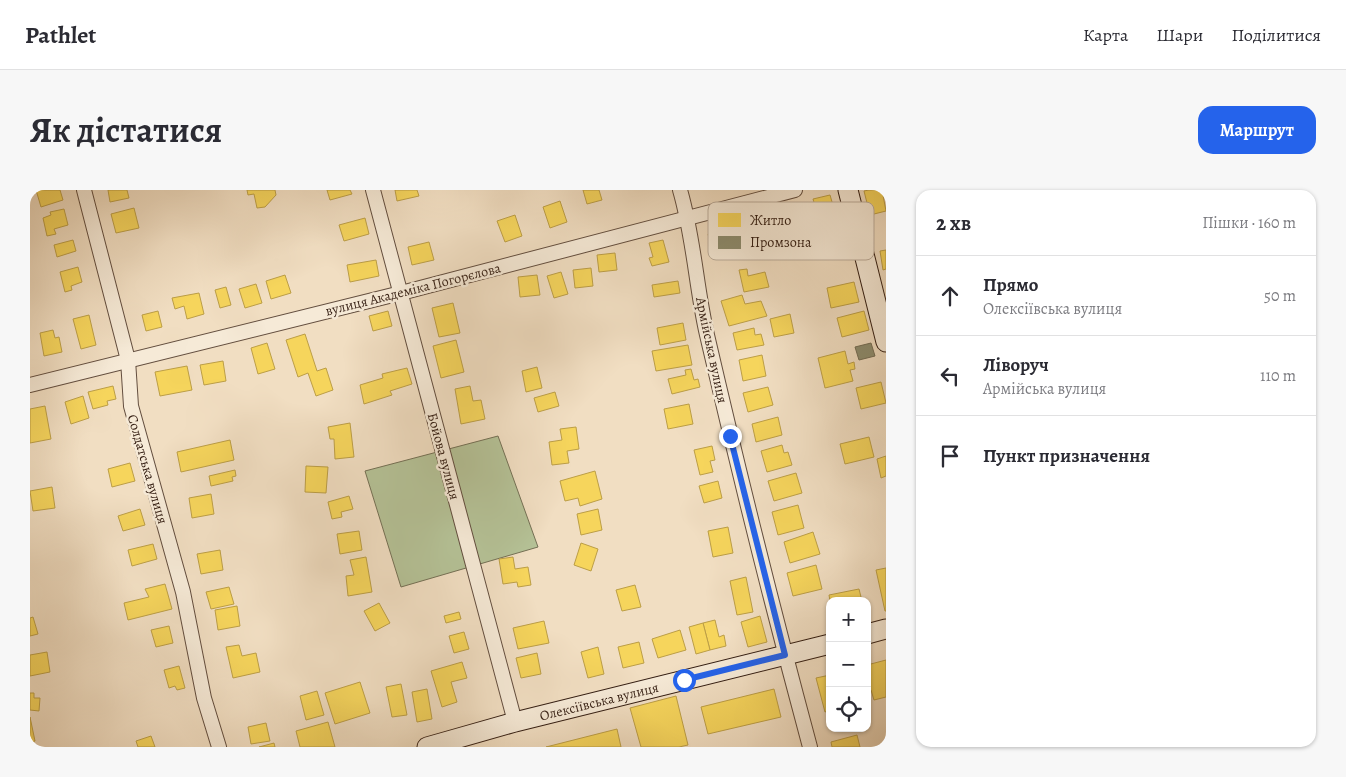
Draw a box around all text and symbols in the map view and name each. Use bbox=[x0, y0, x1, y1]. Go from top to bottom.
text: Pathlet bbox=[25, 19, 96, 51]
text: Карта bbox=[1083, 23, 1128, 47]
text: Шари bbox=[1156, 23, 1203, 47]
text: Поділитися bbox=[1231, 23, 1321, 47]
text: Як дістатися bbox=[30, 106, 222, 154]
button: Маршрут bbox=[1198, 106, 1316, 154]
legend bbox=[708, 202, 874, 260]
text: 2 хв bbox=[936, 209, 971, 237]
text: Житло bbox=[750, 211, 791, 230]
text: Пішки · 160 m bbox=[1202, 212, 1296, 234]
text: Промзона bbox=[750, 233, 812, 252]
street label: вулиця Академіка Погорєлова bbox=[323, 258, 503, 321]
text: Прямо bbox=[983, 272, 1038, 298]
icon: ahead bbox=[936, 282, 964, 310]
text: 50 m bbox=[1264, 285, 1296, 307]
street label: Армійська вулиця bbox=[691, 294, 732, 405]
text: Олексіївська вулиця bbox=[983, 298, 1122, 320]
text: Ліворуч bbox=[983, 352, 1049, 378]
icon: left bbox=[936, 362, 964, 390]
text: 110 m bbox=[1260, 365, 1296, 387]
text: Армійська вулиця bbox=[983, 378, 1106, 400]
street label: Бойова вулиця bbox=[423, 411, 464, 502]
street label: Солдатська вулиця bbox=[123, 412, 172, 526]
route end bbox=[719, 425, 742, 448]
icon: arrive bbox=[936, 442, 964, 470]
text: Пункт призначення bbox=[983, 443, 1150, 469]
map controls bbox=[826, 597, 871, 732]
button: + bbox=[826, 597, 871, 642]
button: − bbox=[826, 642, 871, 687]
route start bbox=[673, 669, 696, 692]
street label: Олексіївська вулиця bbox=[538, 678, 661, 726]
button: locate bbox=[826, 687, 871, 732]

